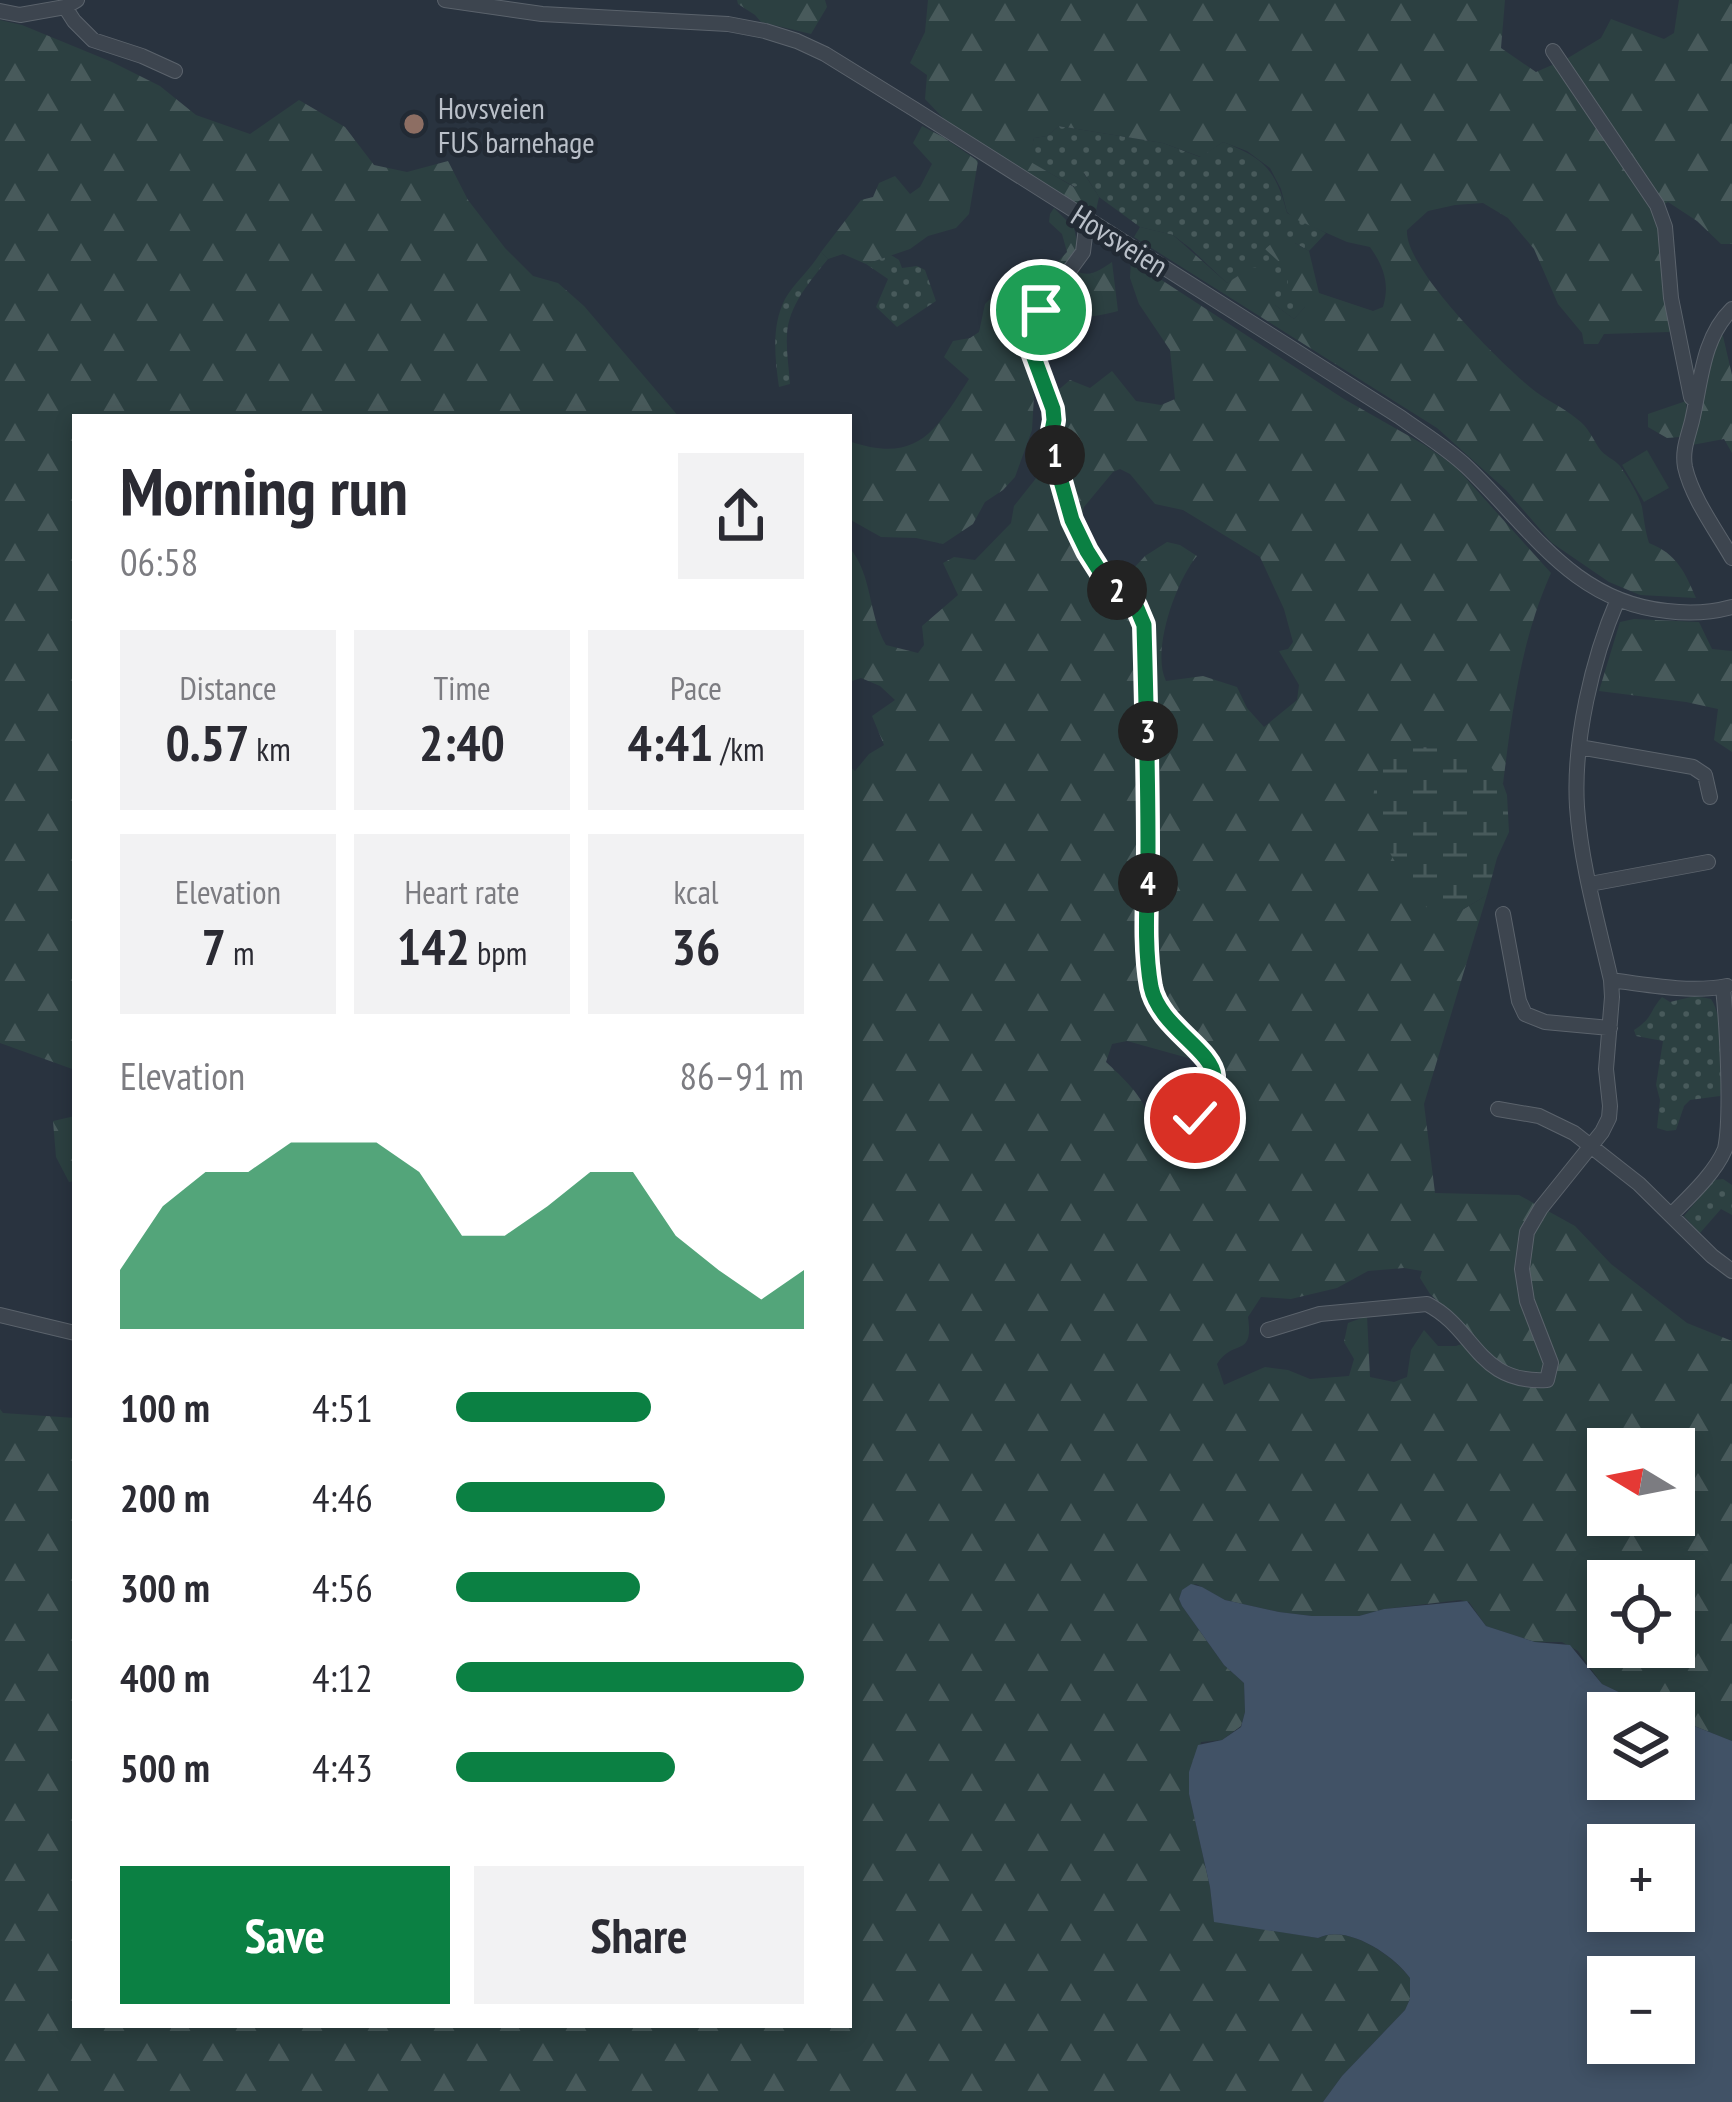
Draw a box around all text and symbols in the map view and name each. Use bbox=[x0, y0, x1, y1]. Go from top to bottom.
place label: Hovsveien FUS barnehage bbox=[438, 88, 595, 161]
marker: Hovsveien FUS barnehage bbox=[401, 111, 427, 137]
street label: Hovsveien bbox=[1064, 195, 1176, 285]
pin bbox=[990, 259, 1092, 361]
icon: arrive bbox=[1008, 277, 1074, 343]
pin: 1 bbox=[1025, 425, 1085, 485]
text: 1 bbox=[1047, 433, 1063, 476]
text: Morning run bbox=[120, 448, 408, 533]
button: share bbox=[678, 453, 804, 579]
text: 06:58 bbox=[120, 536, 198, 587]
pin: 2 bbox=[1087, 560, 1147, 620]
text: 2 bbox=[1109, 568, 1125, 611]
text: Distance bbox=[179, 666, 277, 709]
text: Time bbox=[433, 666, 491, 709]
text: Pace bbox=[670, 666, 722, 709]
pin: 3 bbox=[1118, 701, 1178, 761]
text: 0.57 bbox=[165, 709, 249, 775]
text: 2:40 bbox=[419, 709, 505, 775]
text: 4:41 bbox=[628, 709, 713, 775]
text: 3 bbox=[1140, 709, 1156, 752]
text: km bbox=[249, 727, 291, 770]
text: /km bbox=[713, 727, 764, 770]
pin: 4 bbox=[1118, 853, 1178, 913]
text: 4 bbox=[1140, 861, 1156, 904]
text: Elevation bbox=[175, 870, 281, 913]
text: Heart rate bbox=[404, 870, 520, 913]
text: kcal bbox=[673, 870, 719, 913]
text: 7 bbox=[202, 913, 226, 979]
text: 142 bbox=[397, 913, 470, 979]
text: 36 bbox=[672, 913, 720, 979]
text: m bbox=[226, 931, 254, 974]
text: bpm bbox=[470, 931, 527, 974]
text: Elevation bbox=[120, 1050, 245, 1101]
text: 86–91 m bbox=[679, 1050, 804, 1101]
pin bbox=[1144, 1067, 1246, 1169]
icon: check bbox=[1162, 1085, 1228, 1151]
text: 100 m bbox=[120, 1382, 210, 1433]
text: 4:51 bbox=[312, 1382, 373, 1433]
north arrow bbox=[1587, 1428, 1695, 1536]
map controls bbox=[1587, 1428, 1695, 2064]
text: 200 m bbox=[120, 1472, 210, 1523]
text: 4:46 bbox=[312, 1472, 373, 1523]
button: locate bbox=[1587, 1560, 1695, 1668]
text: 300 m bbox=[120, 1562, 210, 1613]
text: 4:56 bbox=[312, 1562, 373, 1613]
text: 400 m bbox=[120, 1652, 210, 1703]
text: 4:12 bbox=[312, 1652, 373, 1703]
button: layers bbox=[1587, 1692, 1695, 1800]
text: 500 m bbox=[120, 1742, 210, 1793]
text: 4:43 bbox=[312, 1742, 373, 1793]
button: + bbox=[1587, 1824, 1695, 1932]
button: Save bbox=[120, 1866, 450, 2004]
button: Share bbox=[474, 1866, 804, 2004]
button: − bbox=[1587, 1956, 1695, 2064]

